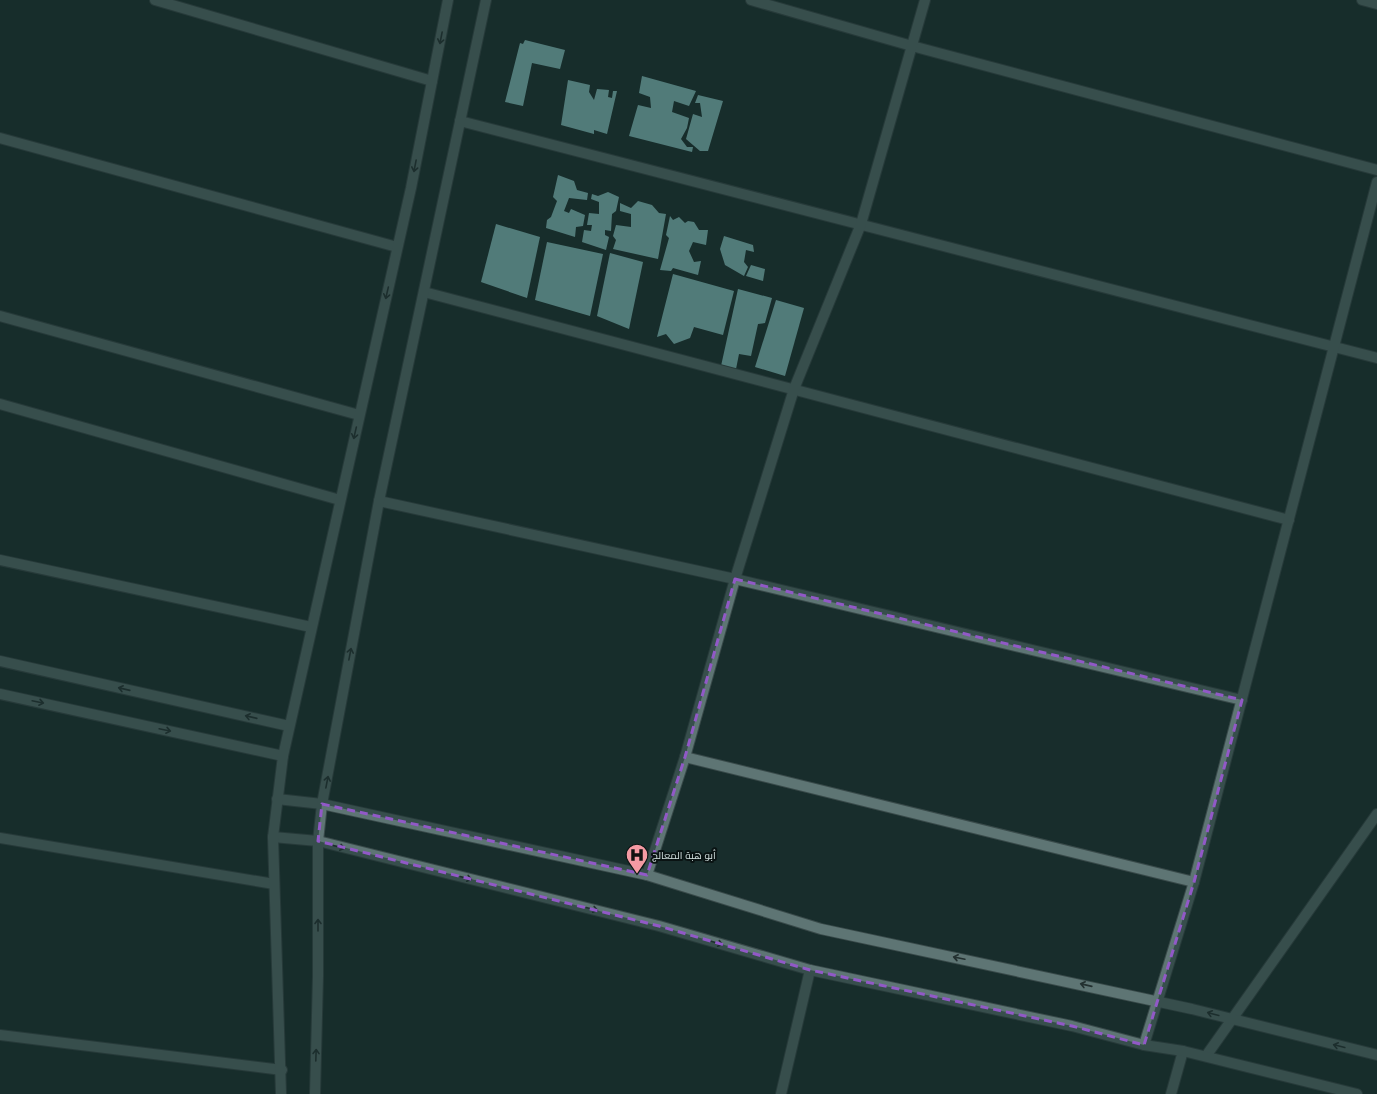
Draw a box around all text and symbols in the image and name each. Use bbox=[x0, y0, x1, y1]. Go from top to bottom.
one-way arrow bbox=[436, 31, 444, 44]
one-way arrow bbox=[411, 159, 419, 172]
one-way arrow bbox=[383, 286, 390, 299]
one-way arrow bbox=[350, 426, 358, 439]
one-way arrow bbox=[347, 648, 355, 661]
one-way arrow bbox=[118, 684, 131, 692]
one-way arrow bbox=[31, 699, 44, 707]
one-way arrow bbox=[245, 713, 258, 721]
one-way arrow bbox=[158, 727, 171, 735]
one-way arrow bbox=[323, 776, 331, 789]
hospital icon: أبو هبة المعالج bbox=[624, 842, 650, 875]
one-way arrow bbox=[333, 843, 346, 851]
place label: أبو هبة المعالج bbox=[652, 849, 716, 862]
one-way arrow bbox=[459, 875, 472, 882]
one-way arrow bbox=[585, 906, 598, 914]
one-way arrow bbox=[314, 919, 322, 932]
one-way arrow bbox=[710, 940, 723, 947]
one-way arrow bbox=[953, 954, 966, 962]
one-way arrow bbox=[1080, 981, 1093, 989]
one-way arrow bbox=[1207, 1010, 1220, 1018]
one-way arrow bbox=[1333, 1041, 1346, 1049]
one-way arrow bbox=[312, 1049, 320, 1062]

